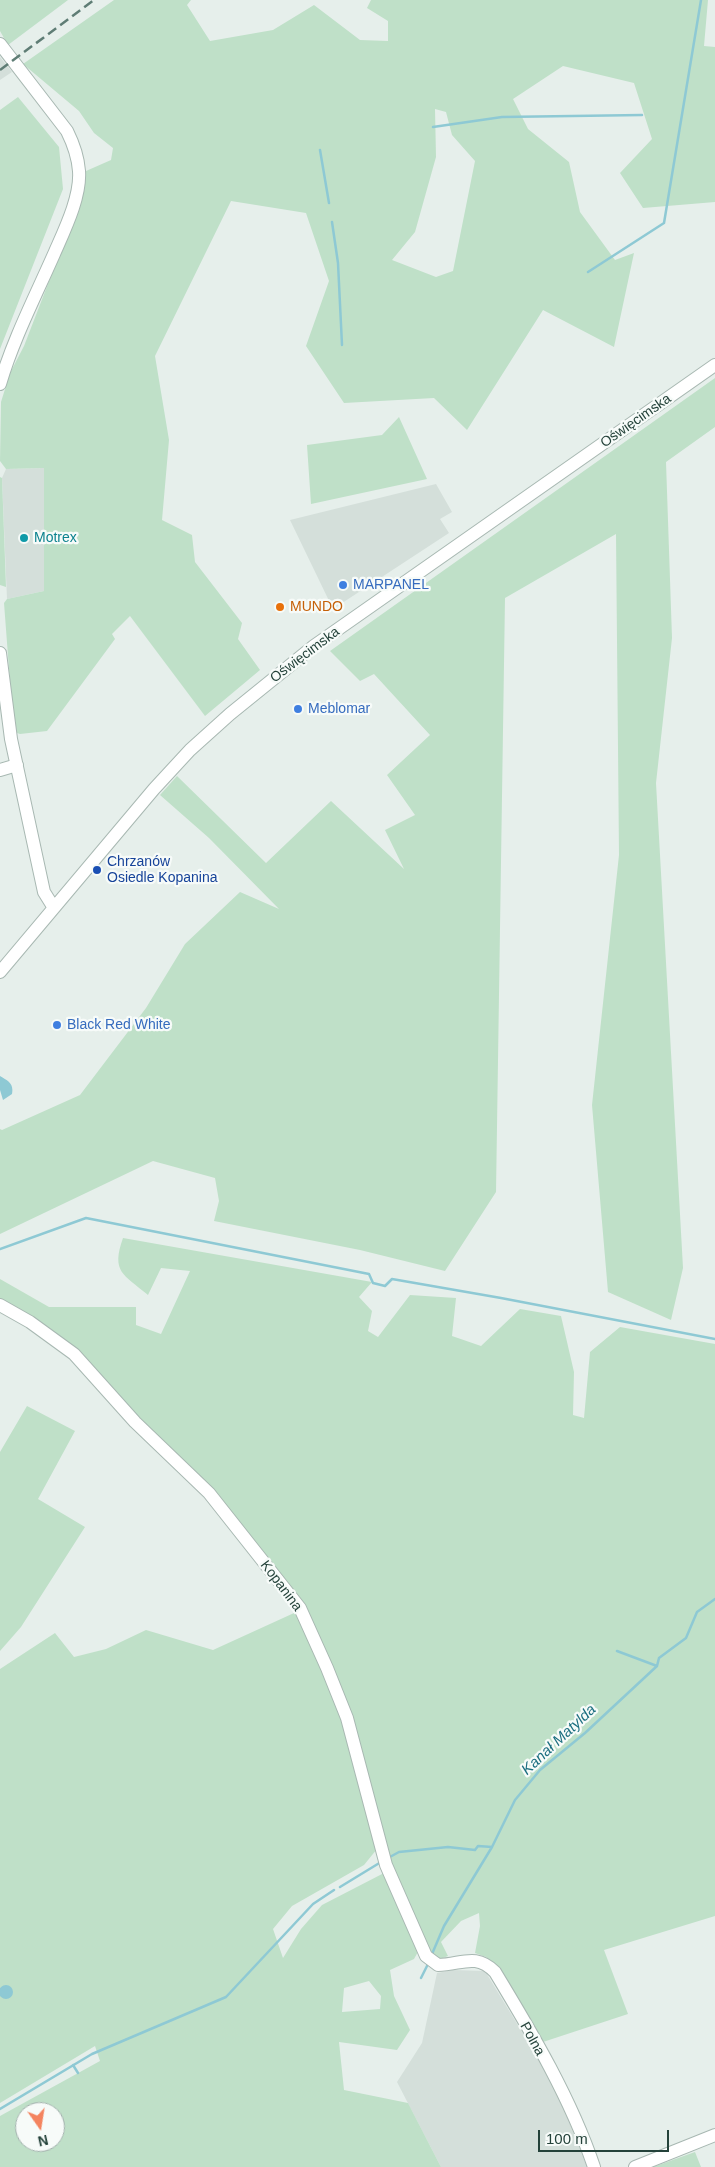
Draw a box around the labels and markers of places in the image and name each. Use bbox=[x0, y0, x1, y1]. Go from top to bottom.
place label: Motrex bbox=[34, 530, 77, 546]
marker: Motrex bbox=[18, 532, 30, 544]
place label: MARPANEL bbox=[353, 577, 429, 593]
marker: MARPANEL bbox=[337, 579, 349, 591]
place label: MUNDO bbox=[290, 599, 343, 615]
marker: MUNDO bbox=[274, 601, 286, 613]
place label: Meblomar bbox=[308, 701, 370, 717]
marker: Meblomar bbox=[292, 703, 304, 715]
place label: Chrzanów Osiedle Kopanina bbox=[107, 854, 218, 886]
marker: Chrzanów Osiedle Kopanina bbox=[91, 864, 103, 876]
place label: Black Red White bbox=[67, 1017, 170, 1033]
marker: Black Red White bbox=[51, 1019, 63, 1031]

